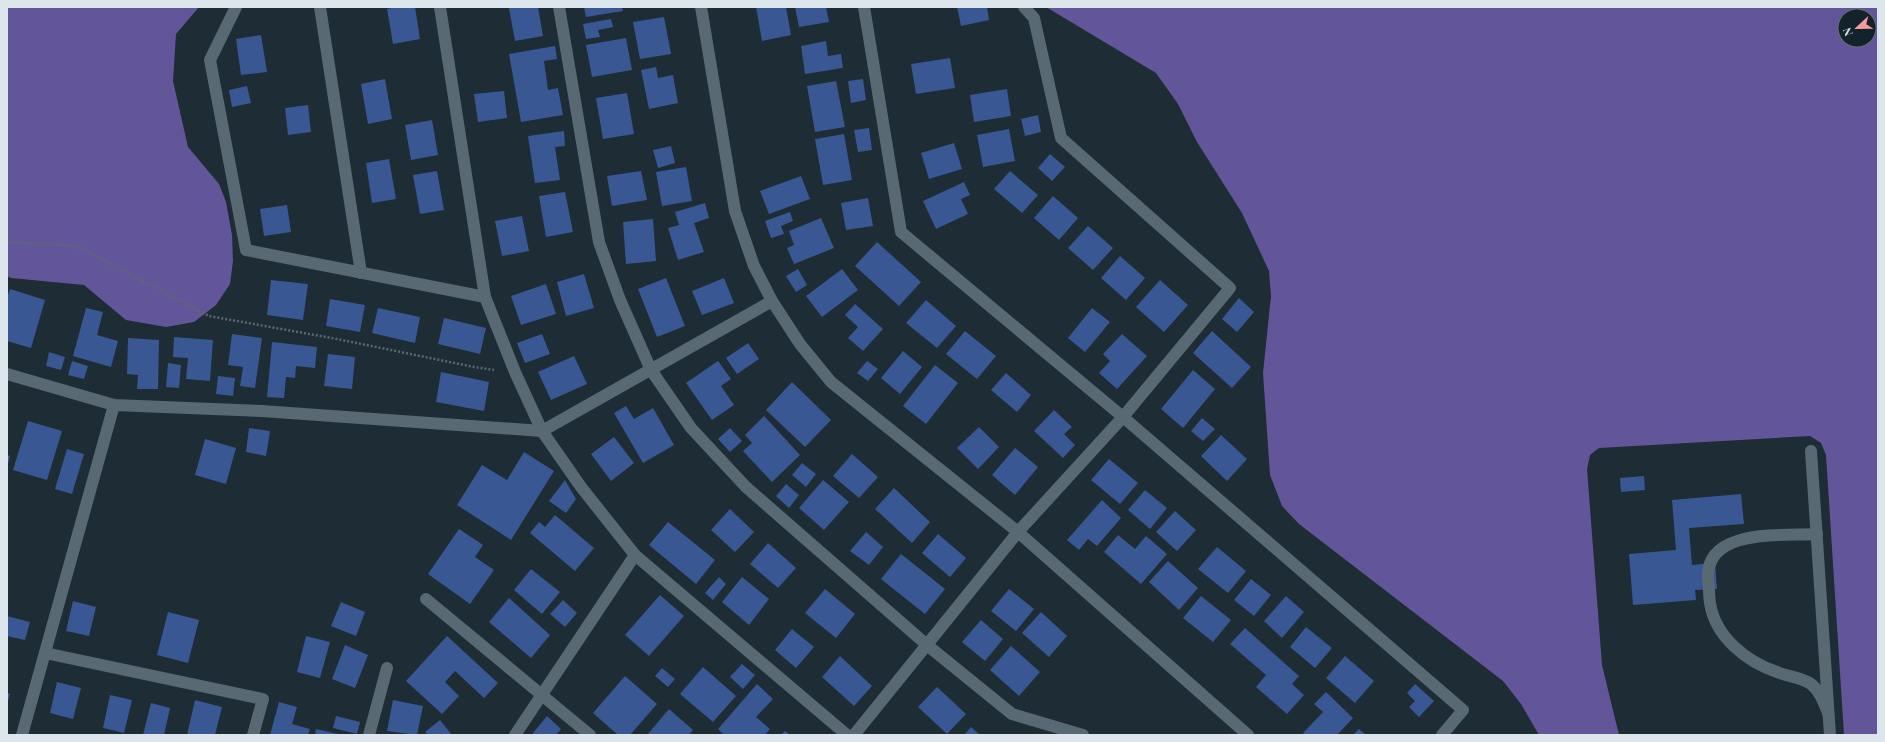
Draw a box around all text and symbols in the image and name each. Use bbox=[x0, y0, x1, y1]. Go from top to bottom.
north arrow bbox=[1837, 8, 1877, 48]
text: N bbox=[1839, 25, 1856, 38]

